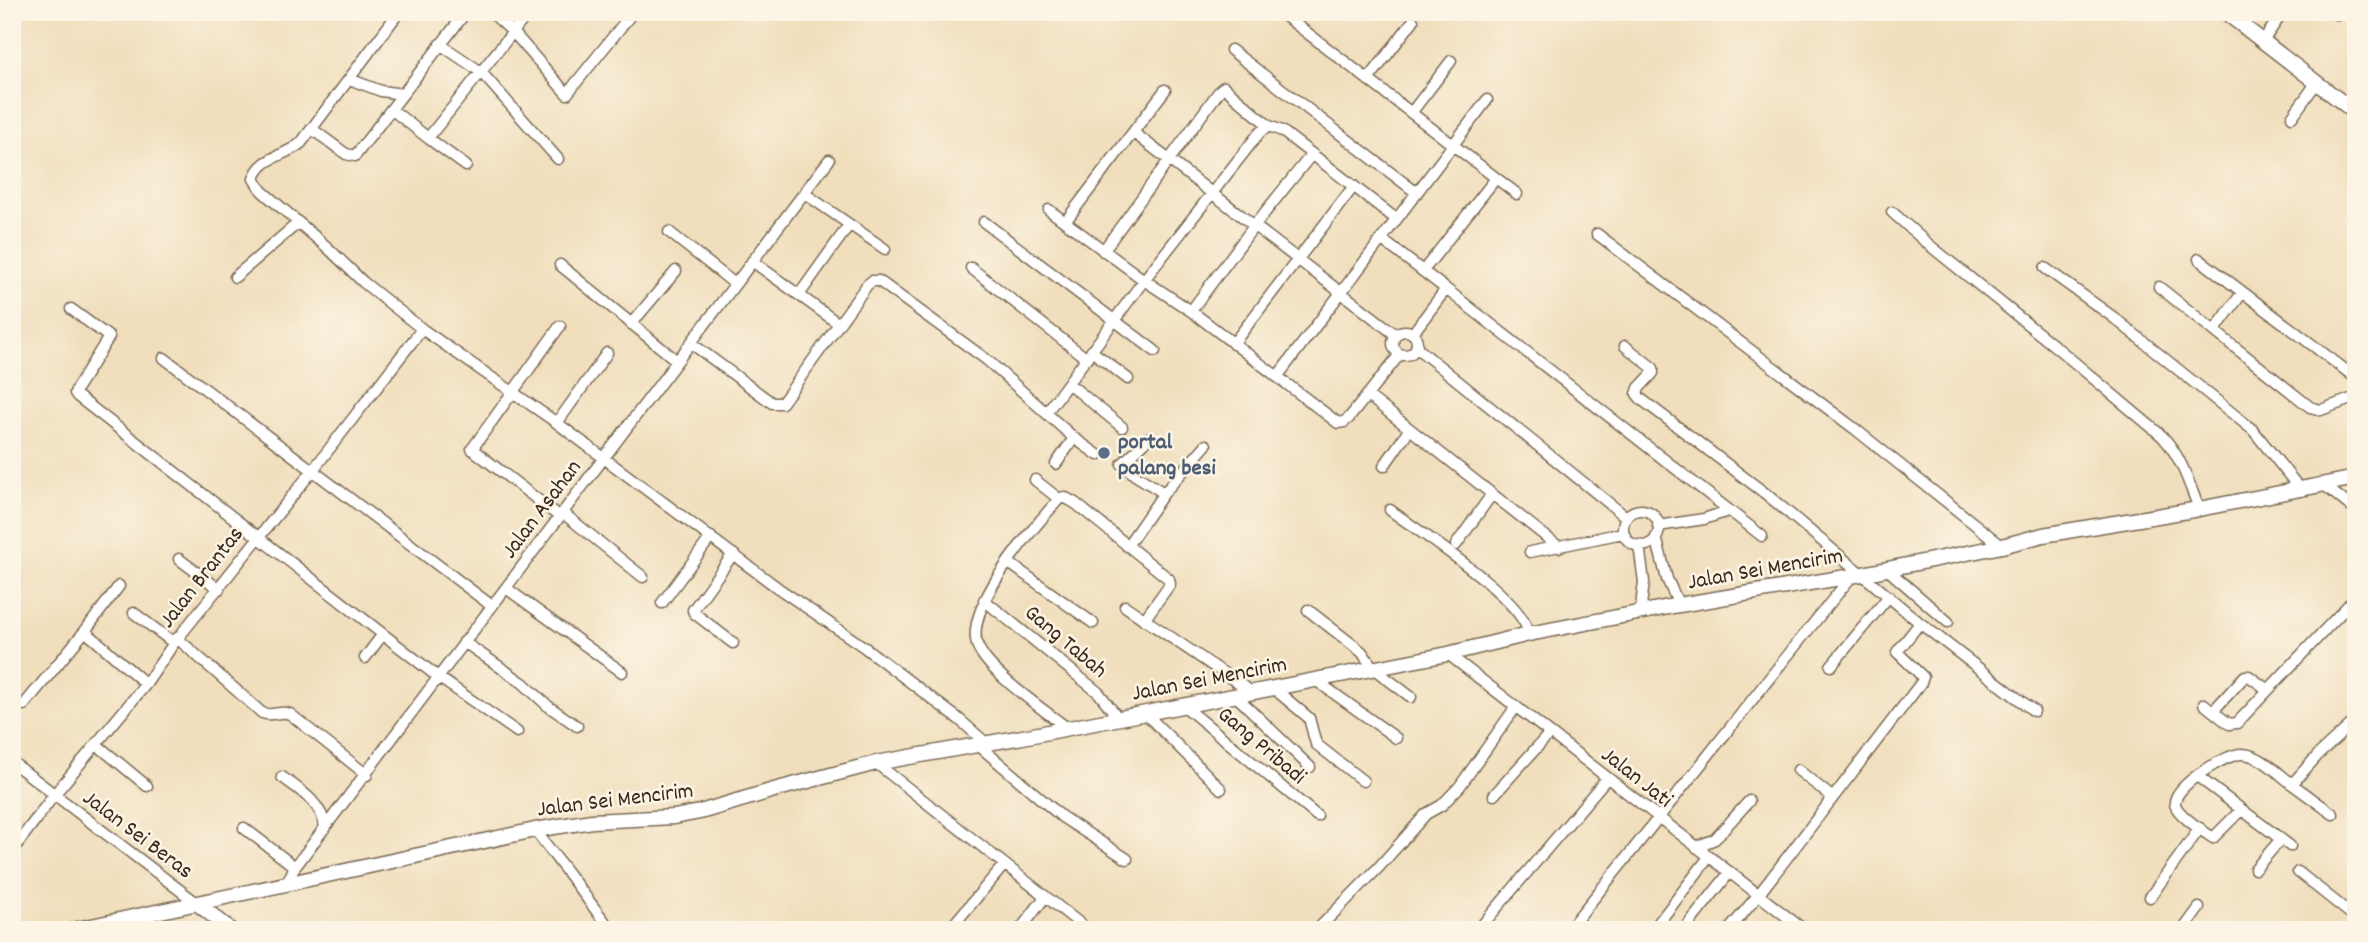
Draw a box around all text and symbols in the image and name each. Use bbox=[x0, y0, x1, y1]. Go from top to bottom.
place label: portal palang besi bbox=[1118, 427, 1216, 486]
marker: portal palang besi bbox=[1096, 445, 1112, 461]
street label: Jalan Asahan bbox=[495, 454, 591, 566]
street label: Jalan Brantas bbox=[152, 520, 253, 636]
street label: Jalan Sei Mencirim bbox=[1685, 541, 1846, 600]
street label: Gang Tabah bbox=[1016, 598, 1114, 687]
street label: Jalan Sei Mencirim bbox=[1129, 649, 1290, 712]
street label: Gang Pribadi bbox=[1209, 700, 1312, 794]
street label: Jalan Jati bbox=[1593, 740, 1679, 817]
street label: Jalan Sei Mencirim bbox=[535, 776, 695, 827]
street label: Jalan Sei Beras bbox=[75, 783, 199, 888]

